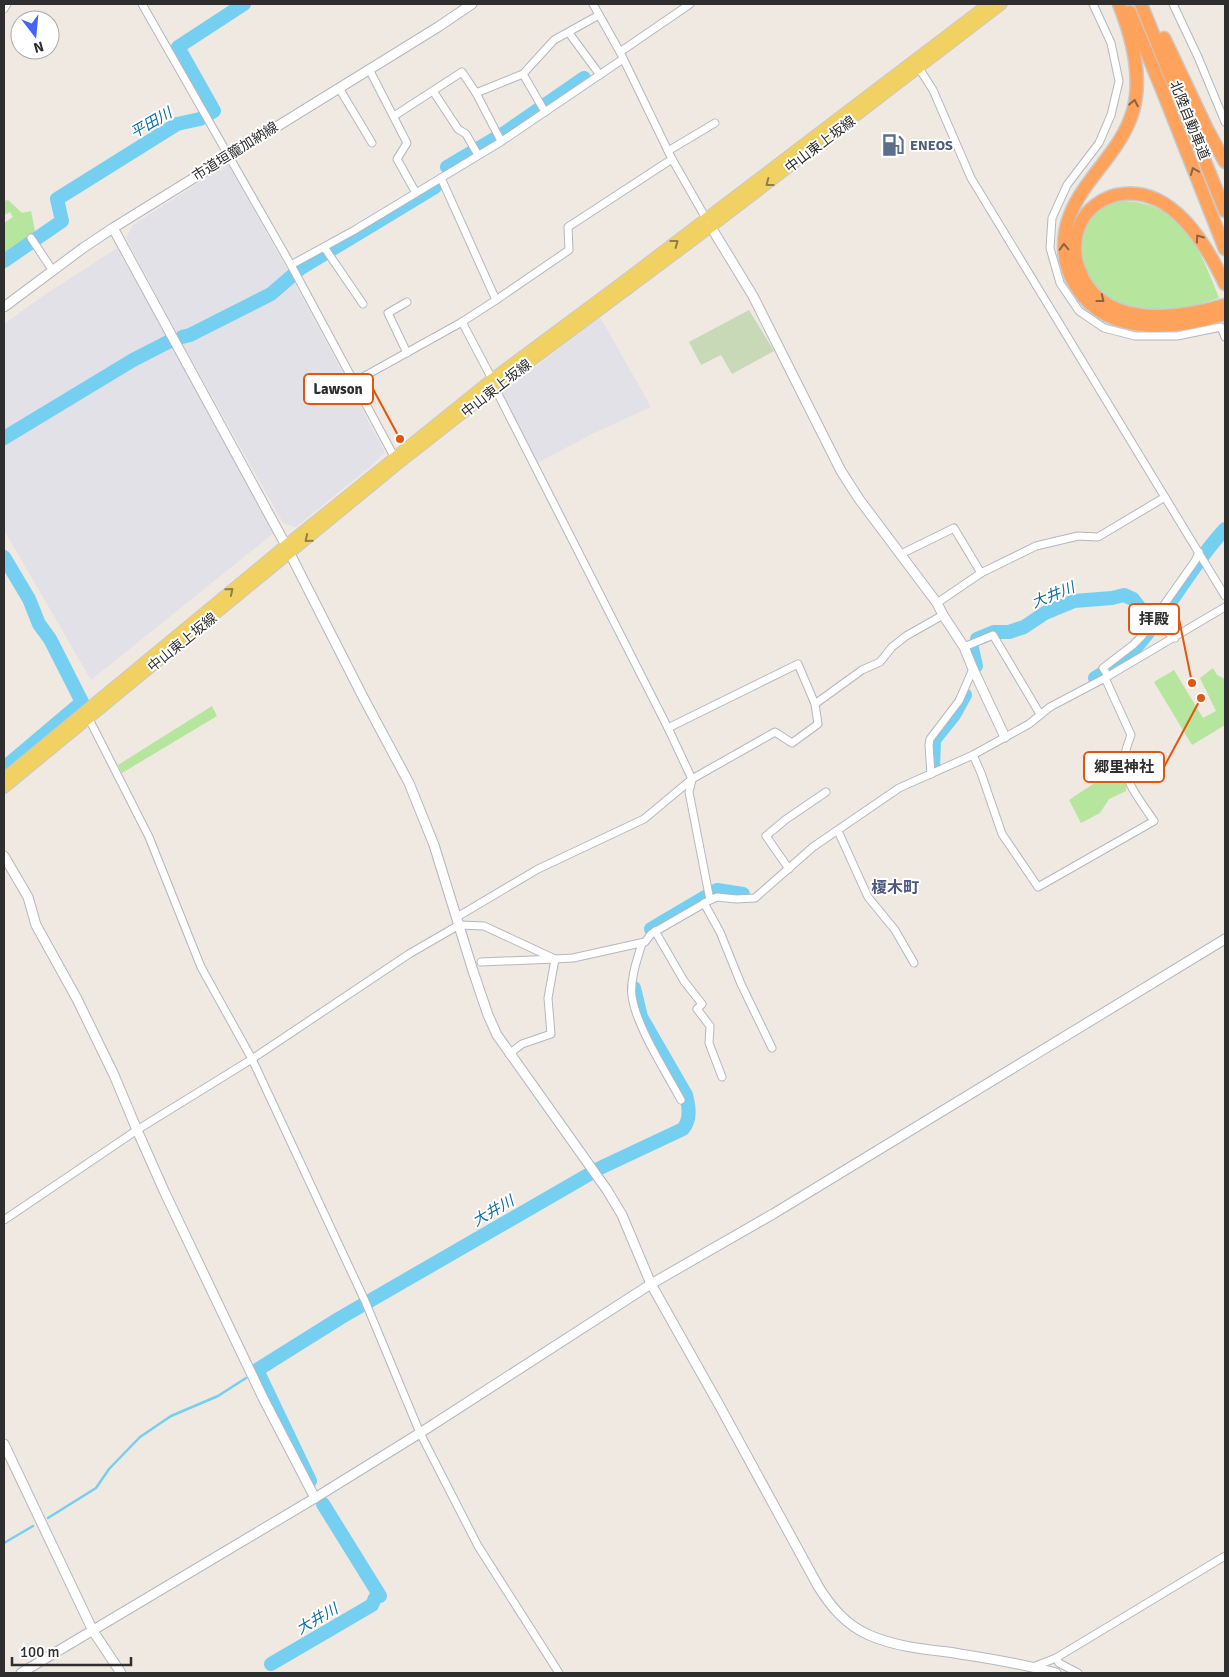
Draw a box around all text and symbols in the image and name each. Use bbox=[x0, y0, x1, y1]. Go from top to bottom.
north arrow bbox=[10, 10, 60, 60]
text: N bbox=[31, 38, 45, 57]
street label: 北陸自動車道 bbox=[1166, 78, 1213, 162]
one-way arrow bbox=[1128, 99, 1139, 108]
water label: 平田川 bbox=[127, 103, 177, 142]
street label: 中山東上坂線 bbox=[782, 112, 859, 176]
street label: 市道垣籠加納線 bbox=[189, 118, 281, 185]
fuel station icon: ENEOS bbox=[880, 132, 906, 158]
place label: ENEOS bbox=[910, 137, 953, 154]
one-way arrow bbox=[1190, 167, 1201, 176]
one-way arrow bbox=[766, 177, 775, 185]
one-way arrow bbox=[1196, 235, 1205, 244]
one-way arrow bbox=[669, 240, 678, 248]
one-way arrow bbox=[1059, 243, 1070, 251]
one-way arrow bbox=[1096, 294, 1105, 303]
street label: 中山東上坂線 bbox=[458, 356, 535, 421]
callout: Lawson bbox=[304, 374, 373, 404]
text: Lawson bbox=[313, 380, 363, 398]
one-way arrow bbox=[305, 533, 314, 541]
water label: 大井川 bbox=[1029, 577, 1079, 612]
one-way arrow bbox=[225, 588, 234, 597]
callout: 拝殿 bbox=[1129, 604, 1179, 634]
street label: 中山東上坂線 bbox=[144, 609, 220, 675]
text: 拝殿 bbox=[1139, 610, 1169, 628]
callout: 郷里神社 bbox=[1084, 752, 1164, 782]
text: 郷里神社 bbox=[1094, 758, 1154, 776]
district label: 榎木町 bbox=[871, 878, 919, 898]
water label: 大井川 bbox=[469, 1191, 519, 1230]
water label: 大井川 bbox=[293, 1599, 343, 1638]
scale bar bbox=[12, 1634, 131, 1666]
text: 100 m bbox=[20, 1643, 60, 1661]

